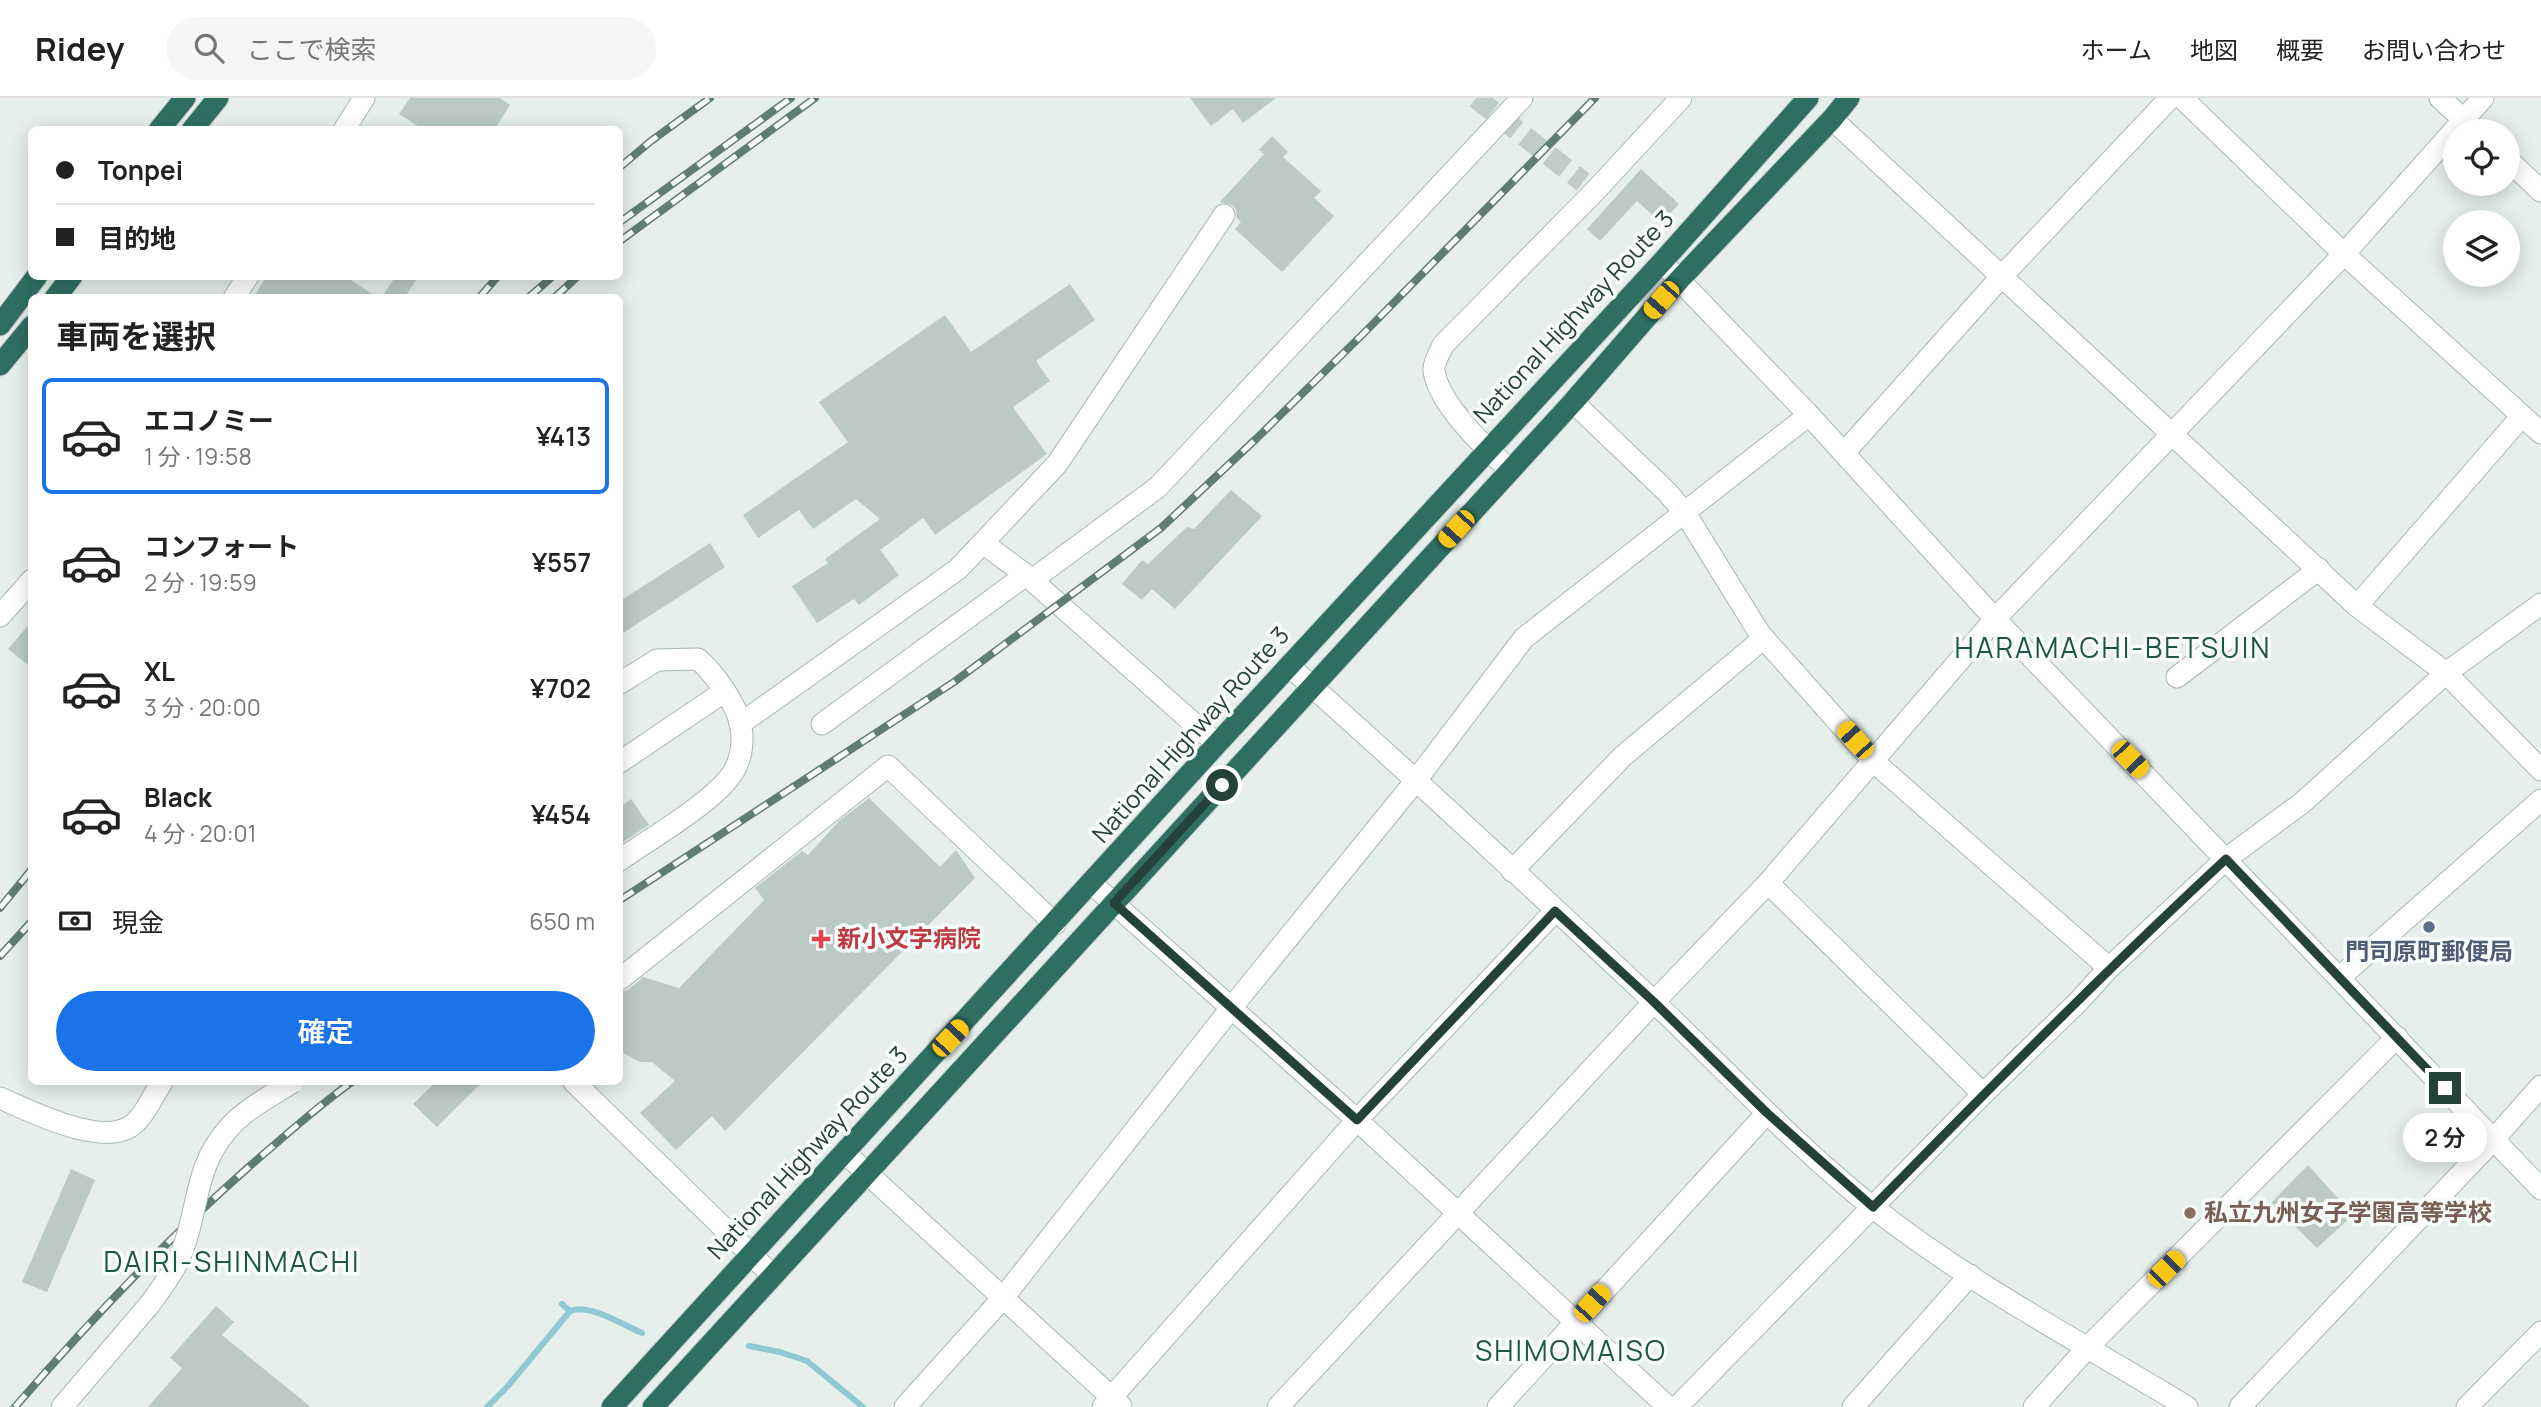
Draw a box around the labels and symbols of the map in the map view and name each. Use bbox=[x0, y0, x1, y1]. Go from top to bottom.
street label: National Highway Route 3 bbox=[1465, 202, 1681, 430]
car bbox=[1640, 277, 1683, 323]
car bbox=[1435, 506, 1478, 552]
street label: National Highway Route 3 bbox=[1084, 619, 1296, 849]
district label: HARAMACHI-BETSUIN bbox=[1955, 628, 2271, 666]
car bbox=[1834, 717, 1877, 763]
car bbox=[2108, 737, 2153, 781]
route start bbox=[1206, 769, 1238, 801]
marker: 門司原町郵便局 bbox=[2421, 919, 2437, 935]
place label: 新小文字病院 bbox=[837, 921, 981, 954]
marker: 新小文字病院 bbox=[811, 929, 831, 949]
place label: 門司原町郵便局 bbox=[2345, 934, 2513, 967]
car bbox=[928, 1015, 973, 1061]
street label: National Highway Route 3 bbox=[699, 1038, 915, 1266]
route end bbox=[2429, 1072, 2461, 1104]
callout: 2 分 bbox=[2403, 1112, 2487, 1162]
place label: 私立九州女子学園高等学校 bbox=[2204, 1195, 2492, 1228]
marker: 私立九州女子学園高等学校 bbox=[2182, 1205, 2198, 1221]
district label: DAIRI-SHINMACHI bbox=[103, 1242, 361, 1280]
car bbox=[2144, 1247, 2189, 1291]
car bbox=[1571, 1280, 1614, 1326]
district label: SHIMOMAISO bbox=[1475, 1331, 1667, 1369]

